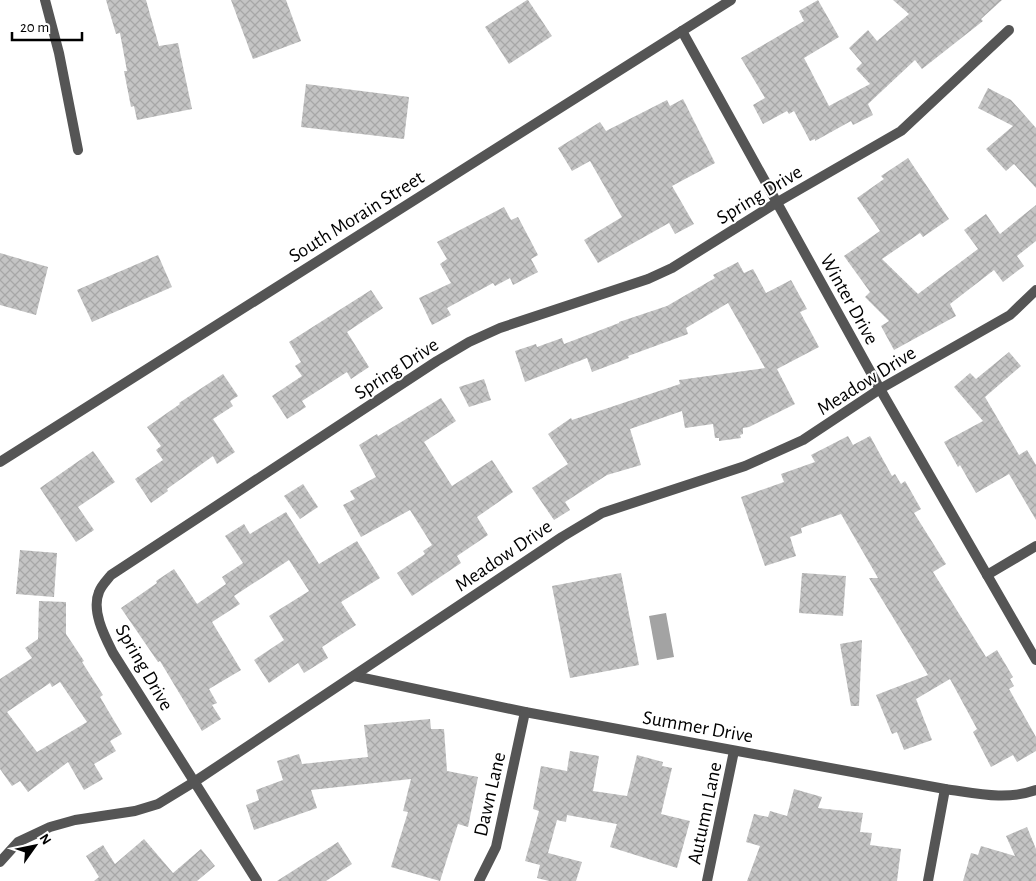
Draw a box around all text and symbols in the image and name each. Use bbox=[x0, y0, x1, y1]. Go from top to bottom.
scale bar bbox=[12, 10, 82, 42]
text: 20 m bbox=[20, 20, 49, 35]
street label: Spring Drive bbox=[713, 162, 806, 228]
street label: South Morain Street bbox=[285, 167, 428, 266]
street label: Winter Drive bbox=[816, 251, 882, 348]
street label: Spring Drive bbox=[351, 334, 442, 403]
street label: Meadow Drive bbox=[814, 343, 919, 419]
street label: Meadow Drive bbox=[451, 516, 556, 595]
street label: Spring Drive bbox=[112, 621, 177, 714]
street label: Summer Drive bbox=[641, 707, 755, 747]
street label: Dawn Lane bbox=[471, 750, 509, 838]
street label: Autumn Lane bbox=[684, 760, 726, 866]
north arrow bbox=[10, 821, 60, 871]
text: N bbox=[37, 832, 54, 847]

